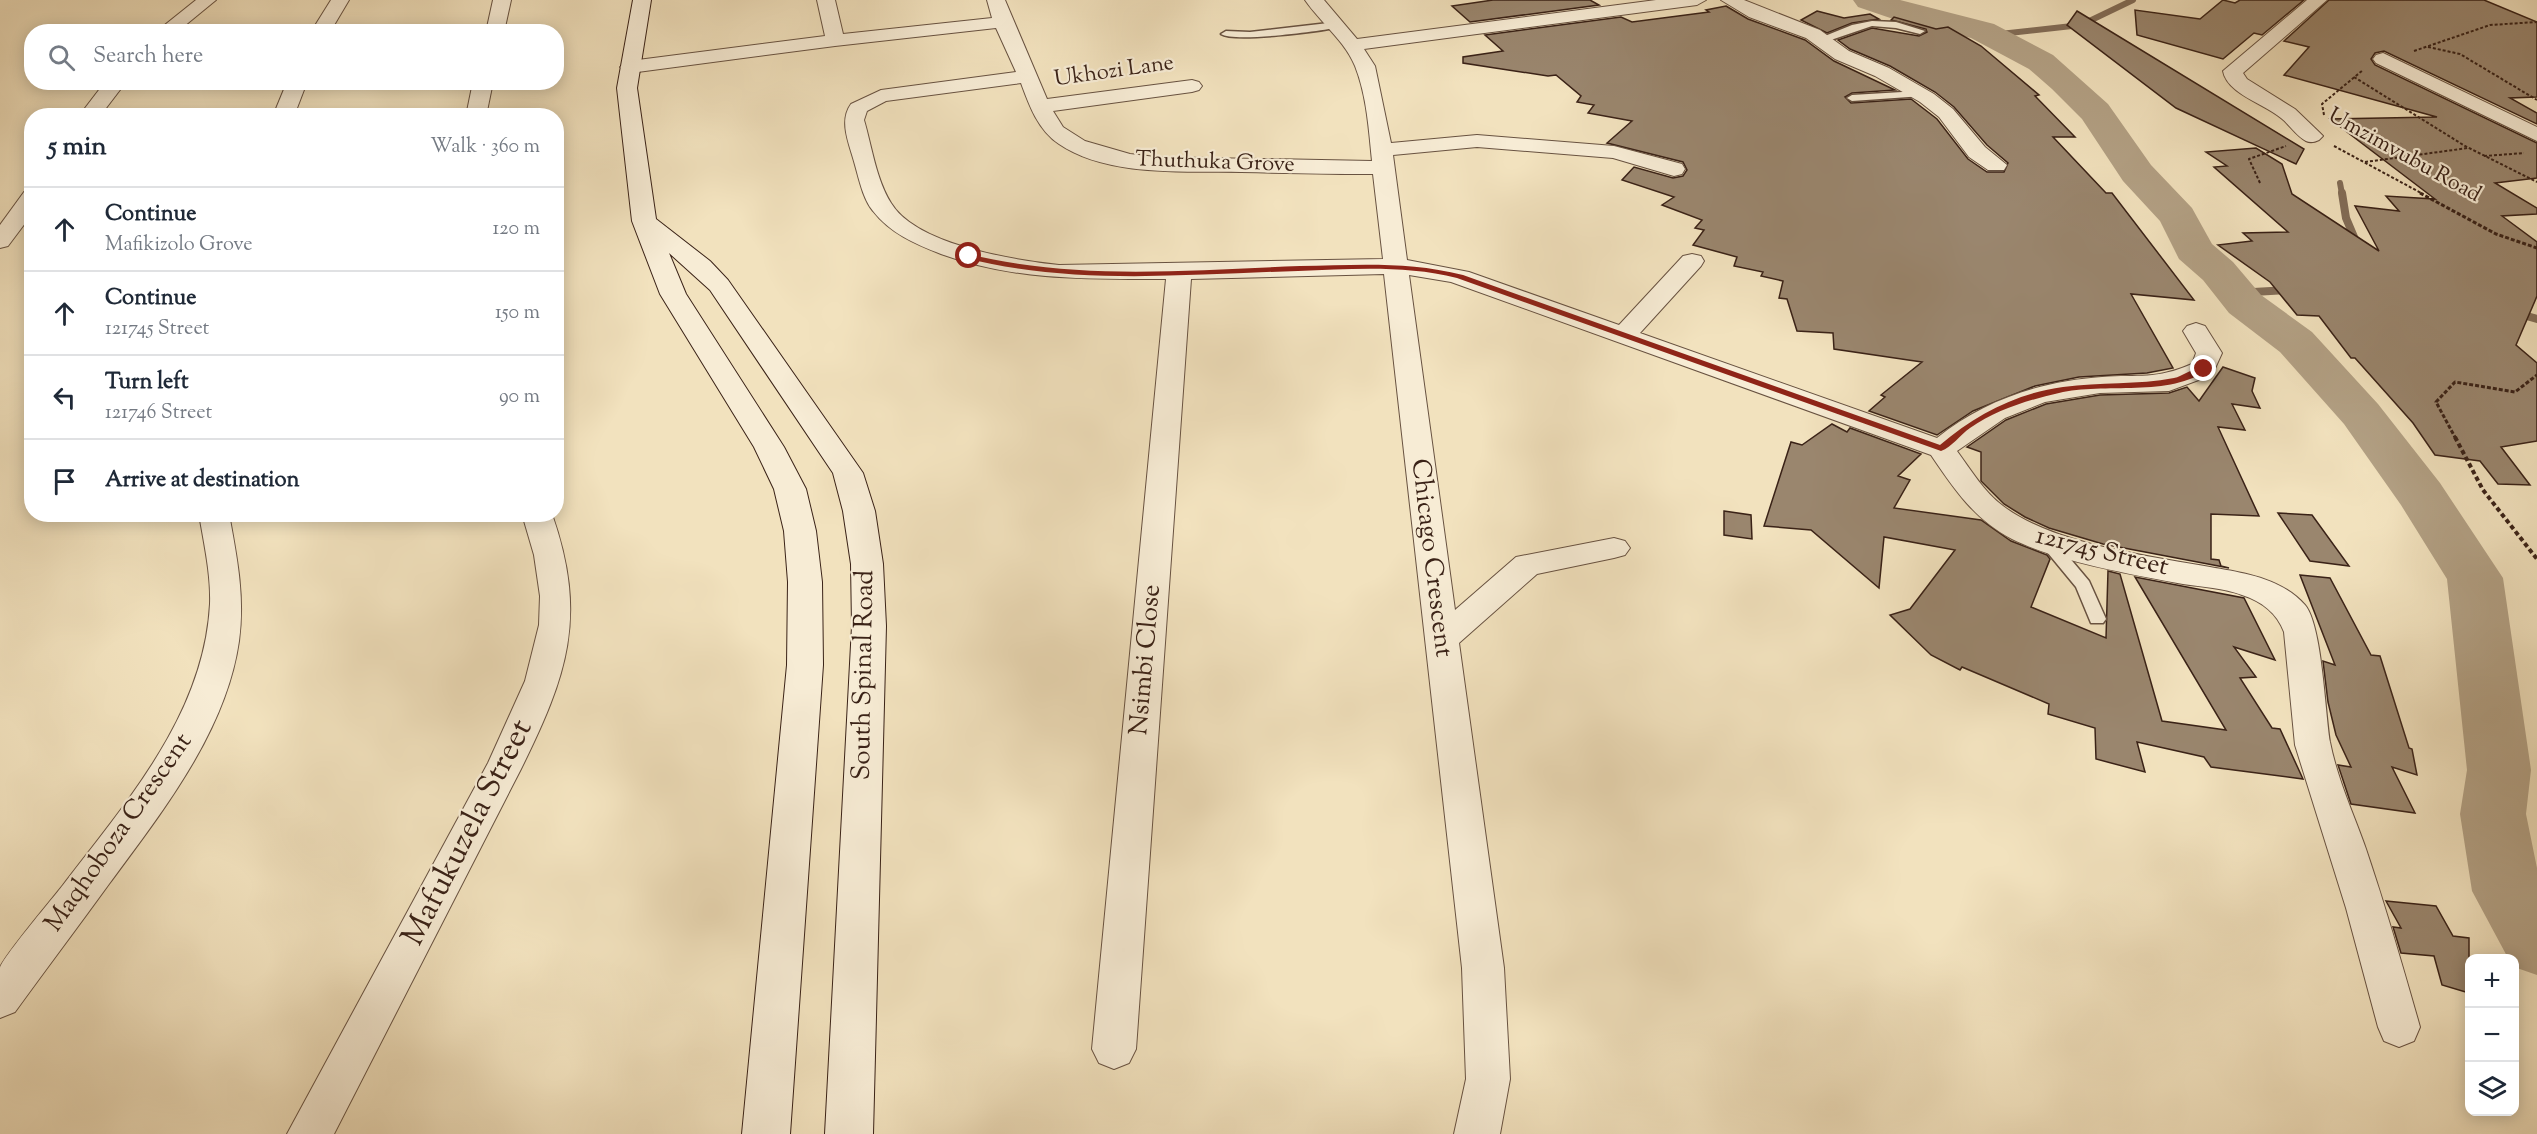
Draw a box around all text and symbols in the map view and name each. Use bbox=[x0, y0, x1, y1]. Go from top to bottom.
search box bbox=[24, 24, 564, 90]
icon: search bbox=[45, 41, 78, 74]
text: Search here bbox=[93, 41, 203, 73]
street label: Ukhozi Lane bbox=[1052, 48, 1176, 96]
street label: Umzimvubu Road bbox=[2321, 101, 2487, 211]
text: 5 min bbox=[48, 129, 107, 166]
text: Walk · 360 m bbox=[430, 133, 540, 162]
street label: Thuthuka Grove bbox=[1135, 144, 1295, 182]
text: Continue bbox=[105, 199, 196, 231]
icon: ahead bbox=[48, 213, 81, 246]
text: 120 m bbox=[492, 215, 540, 244]
text: Mafikizolo Grove bbox=[105, 231, 252, 260]
route start bbox=[955, 242, 981, 268]
text: Continue bbox=[105, 283, 196, 315]
icon: ahead bbox=[48, 297, 81, 330]
text: 150 m bbox=[495, 299, 540, 328]
text: 121745 Street bbox=[105, 315, 209, 344]
route end bbox=[2190, 355, 2216, 381]
text: Turn left bbox=[105, 367, 188, 399]
icon: left bbox=[48, 381, 81, 414]
text: 90 m bbox=[499, 383, 540, 412]
text: 121746 Street bbox=[105, 399, 212, 428]
street label: Chicago Crescent bbox=[1400, 457, 1462, 659]
icon: arrive bbox=[48, 465, 81, 498]
text: Arrive at destination bbox=[105, 465, 300, 497]
street label: 121745 Street bbox=[2032, 518, 2172, 586]
street label: South Spinal Road bbox=[844, 569, 884, 780]
street label: Nsimbi Close bbox=[1121, 583, 1171, 737]
street label: Mafukuzela Street bbox=[391, 712, 545, 954]
street label: Maqhoboza Crescent bbox=[36, 726, 202, 940]
map controls bbox=[2465, 954, 2519, 1116]
button: + bbox=[2465, 954, 2519, 1008]
button: − bbox=[2465, 1008, 2519, 1062]
button: layers bbox=[2465, 1062, 2519, 1116]

